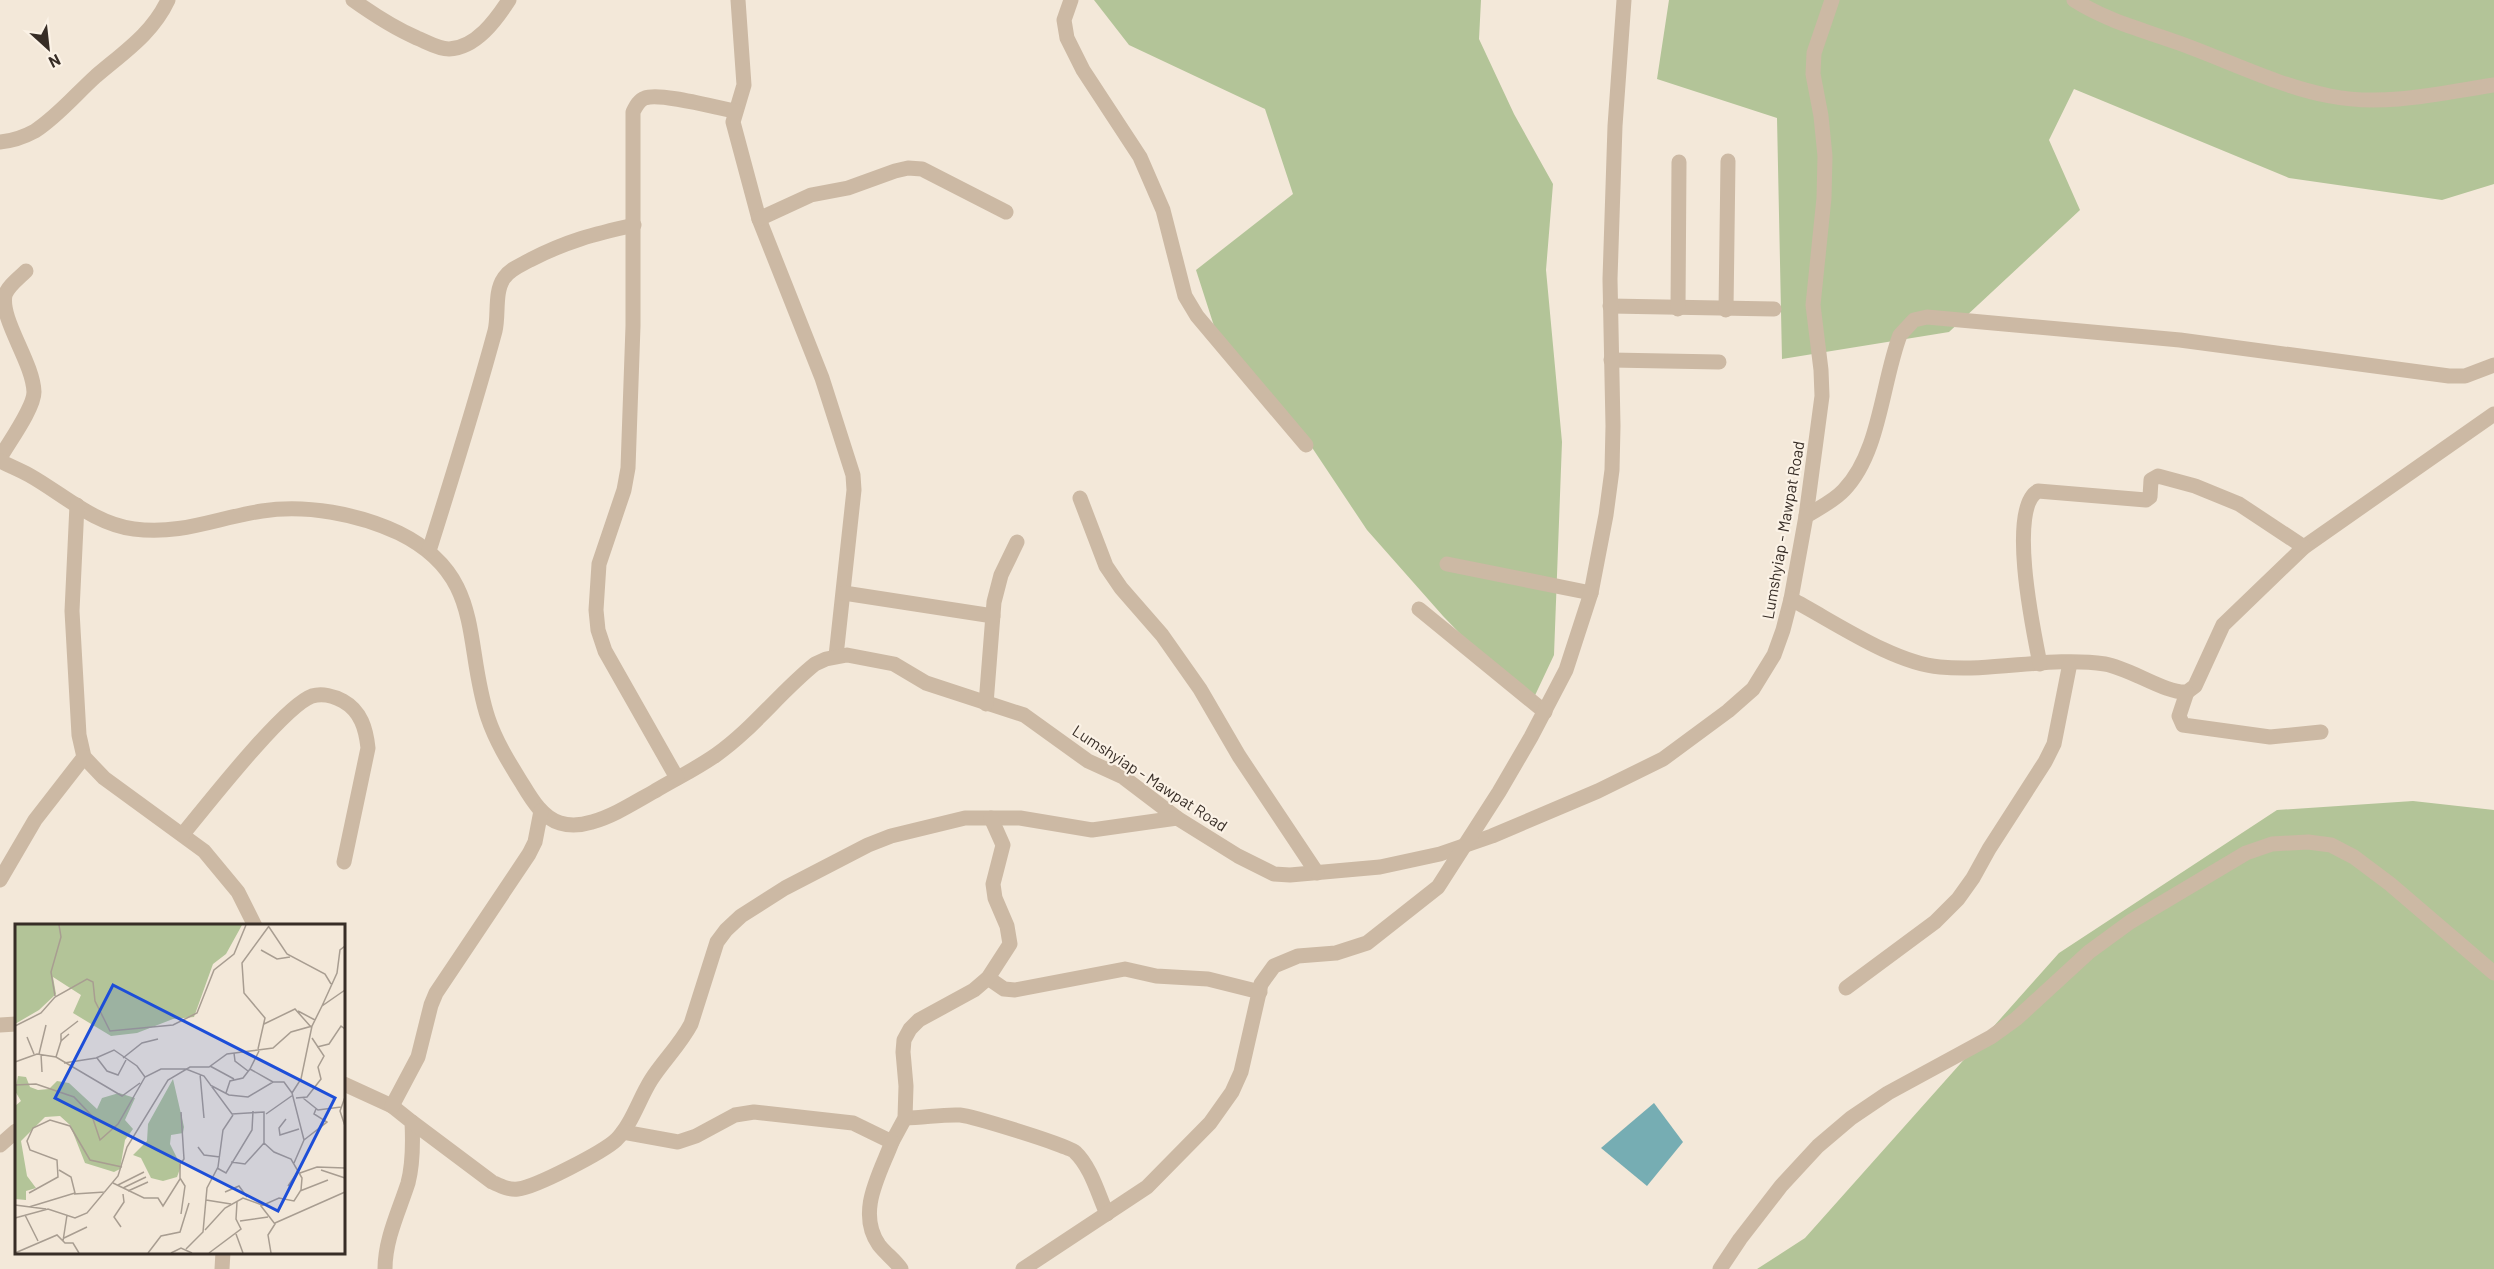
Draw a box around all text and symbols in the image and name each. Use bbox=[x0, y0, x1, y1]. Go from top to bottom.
north arrow bbox=[18, 18, 78, 78]
text: N bbox=[46, 51, 64, 73]
street label: Lumshyiap - Mawpat Road bbox=[1757, 439, 1808, 621]
street label: Lumshyiap - Mawpat Road bbox=[1069, 720, 1231, 835]
inset map bbox=[15, 924, 345, 1254]

